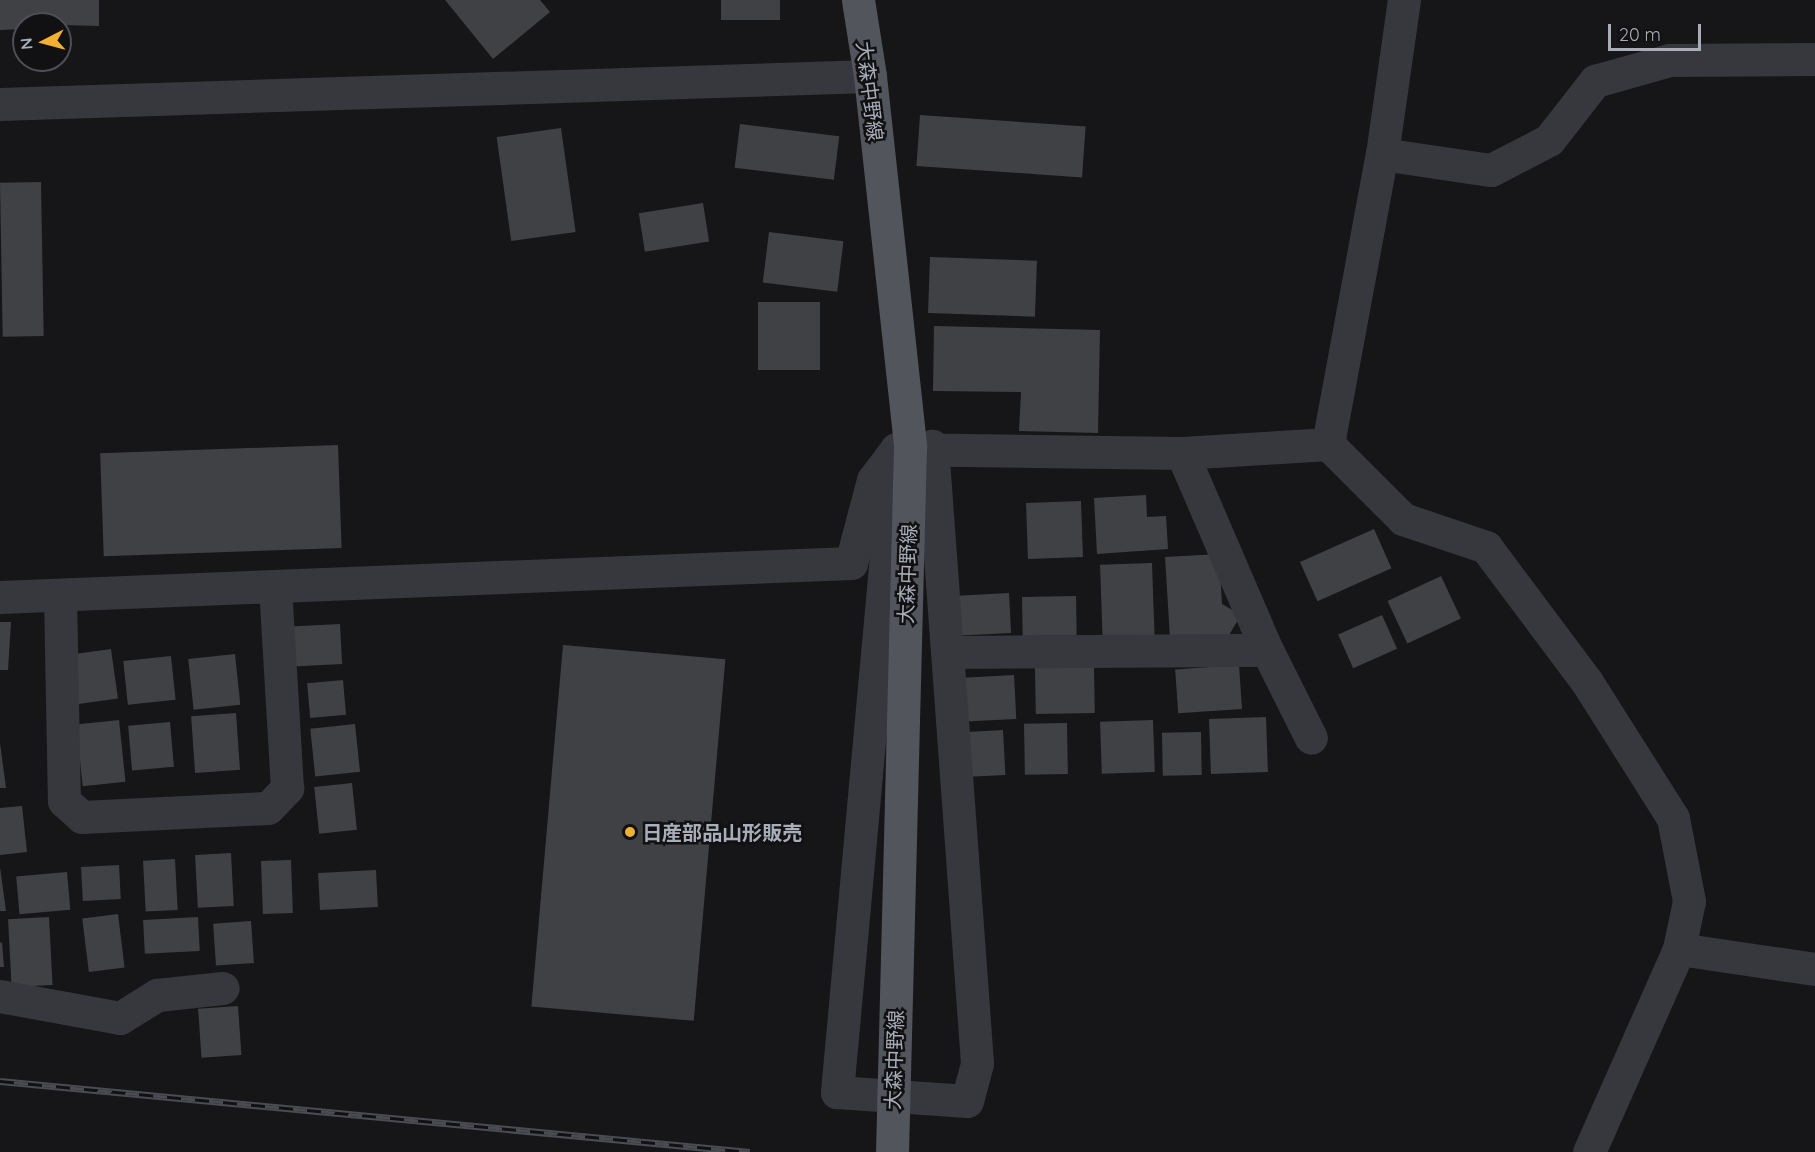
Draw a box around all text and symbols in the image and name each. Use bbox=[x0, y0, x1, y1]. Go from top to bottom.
north arrow bbox=[12, 12, 72, 72]
scale bar bbox=[1611, 12, 1704, 50]
text: 20 m bbox=[1619, 23, 1661, 46]
text: N bbox=[16, 37, 37, 51]
street label: 大森中野線 bbox=[852, 40, 888, 142]
street label: 大森中野線 bbox=[893, 524, 921, 624]
place label: 日産部品山形販売 bbox=[642, 820, 802, 844]
marker: 日産部品山形販売 bbox=[623, 825, 637, 839]
street label: 大森中野線 bbox=[880, 1010, 908, 1110]

